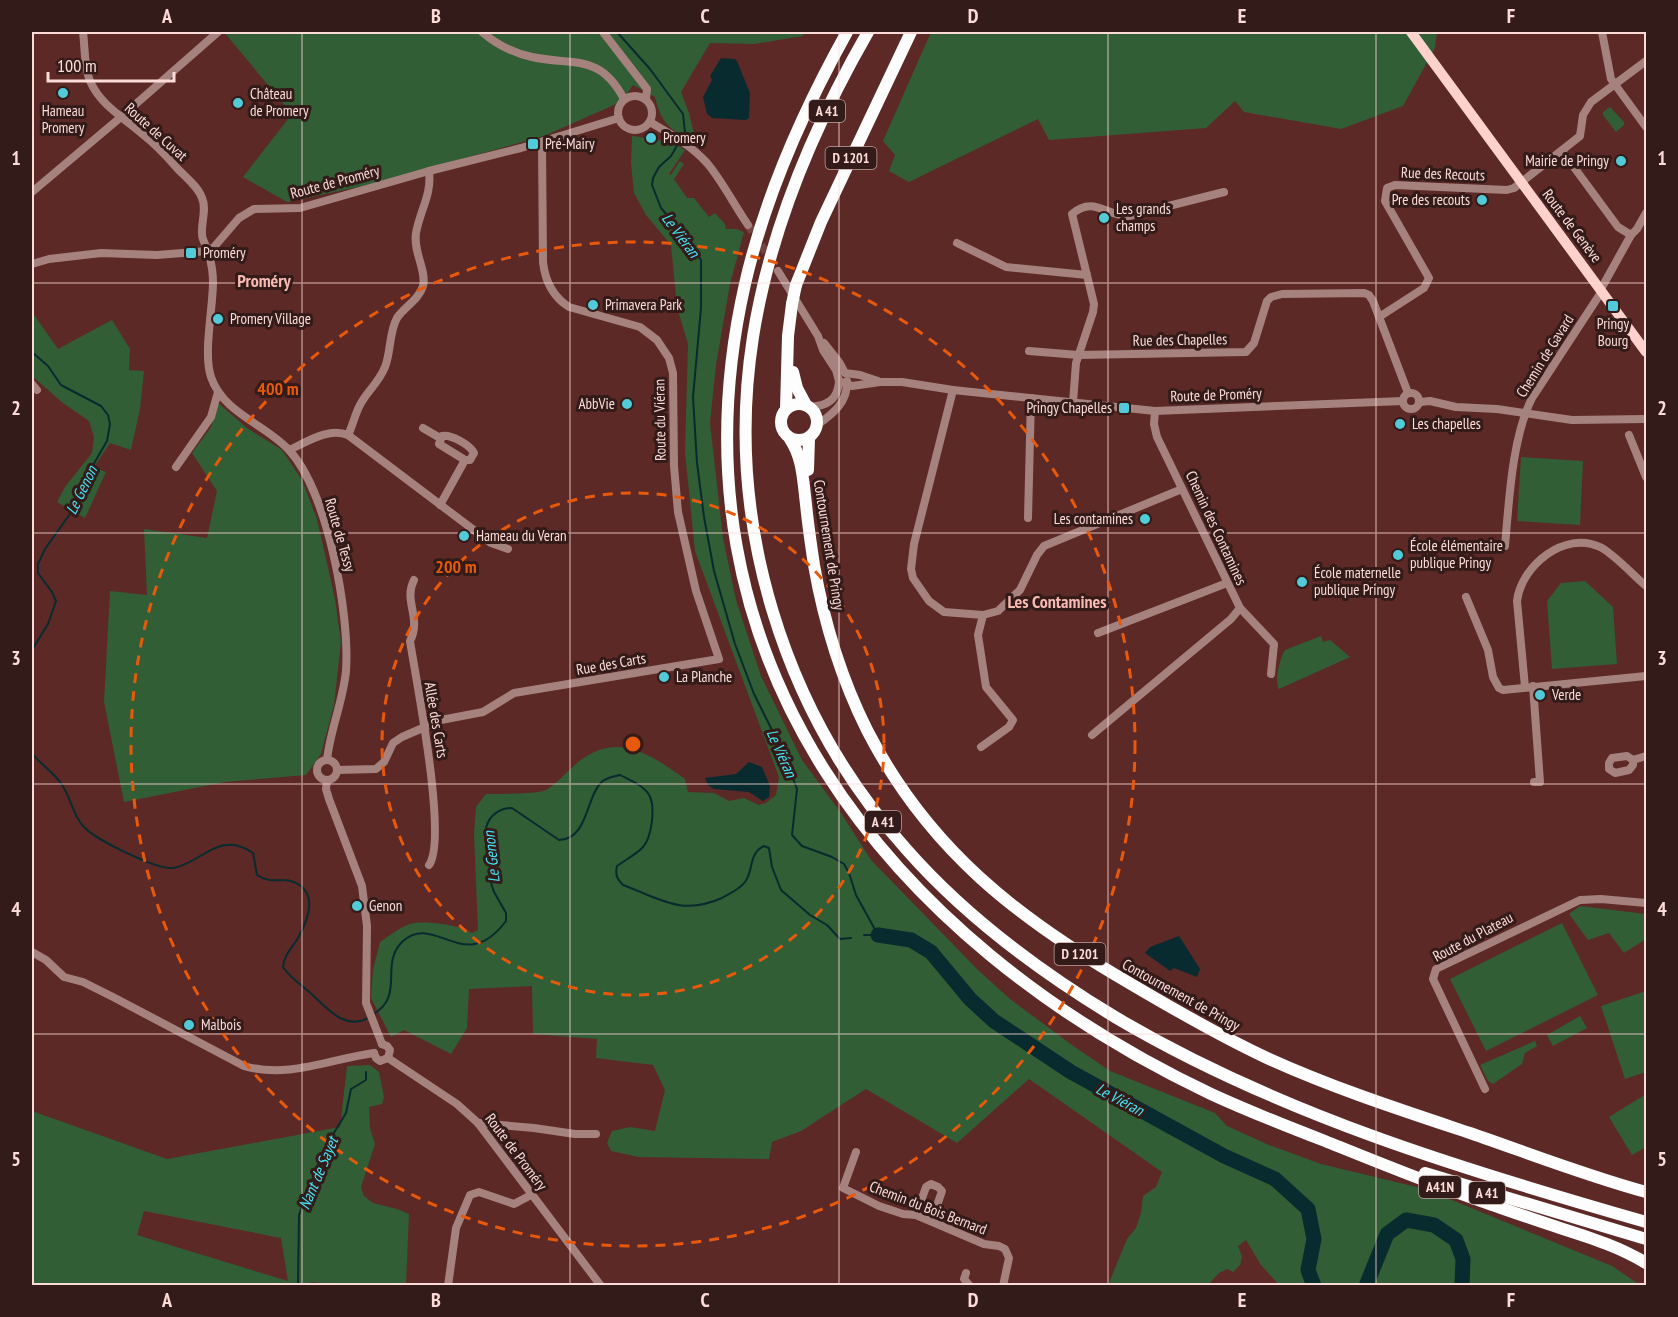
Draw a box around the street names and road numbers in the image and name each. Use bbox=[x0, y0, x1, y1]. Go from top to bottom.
street label: Route de Cuvat bbox=[121, 98, 192, 165]
road number: A 41 bbox=[809, 100, 845, 122]
road number: D 1201 bbox=[826, 147, 876, 169]
street label: Route de Proméry bbox=[288, 160, 382, 203]
street label: Rue des Recouts bbox=[1401, 163, 1485, 184]
street label: Route de Genève bbox=[1539, 185, 1606, 266]
street label: Chemin de Gavard bbox=[1512, 311, 1578, 401]
street label: Rue des Chapelles bbox=[1133, 329, 1227, 350]
street label: Route du Viéran bbox=[649, 379, 670, 461]
street label: Route de Proméry bbox=[1170, 383, 1262, 406]
street label: Chemin des Contamines bbox=[1182, 468, 1251, 588]
street label: Contournement de Pringy bbox=[810, 478, 849, 612]
street label: Route de Tessy bbox=[321, 496, 360, 574]
street label: Rue des Carts bbox=[575, 648, 647, 679]
street label: Allée des Carts bbox=[420, 680, 453, 759]
road number: A 41 bbox=[865, 811, 901, 833]
street label: Route du Plateau bbox=[1429, 907, 1516, 966]
road number: D 1201 bbox=[1054, 943, 1106, 965]
street label: Contournement de Pringy bbox=[1119, 954, 1244, 1035]
street label: Route de Proméry bbox=[481, 1109, 552, 1194]
street label: Chemin du Bois Bernard bbox=[867, 1176, 990, 1239]
road number: A41N bbox=[1419, 1176, 1461, 1198]
road number: A 41 bbox=[1469, 1182, 1505, 1204]

